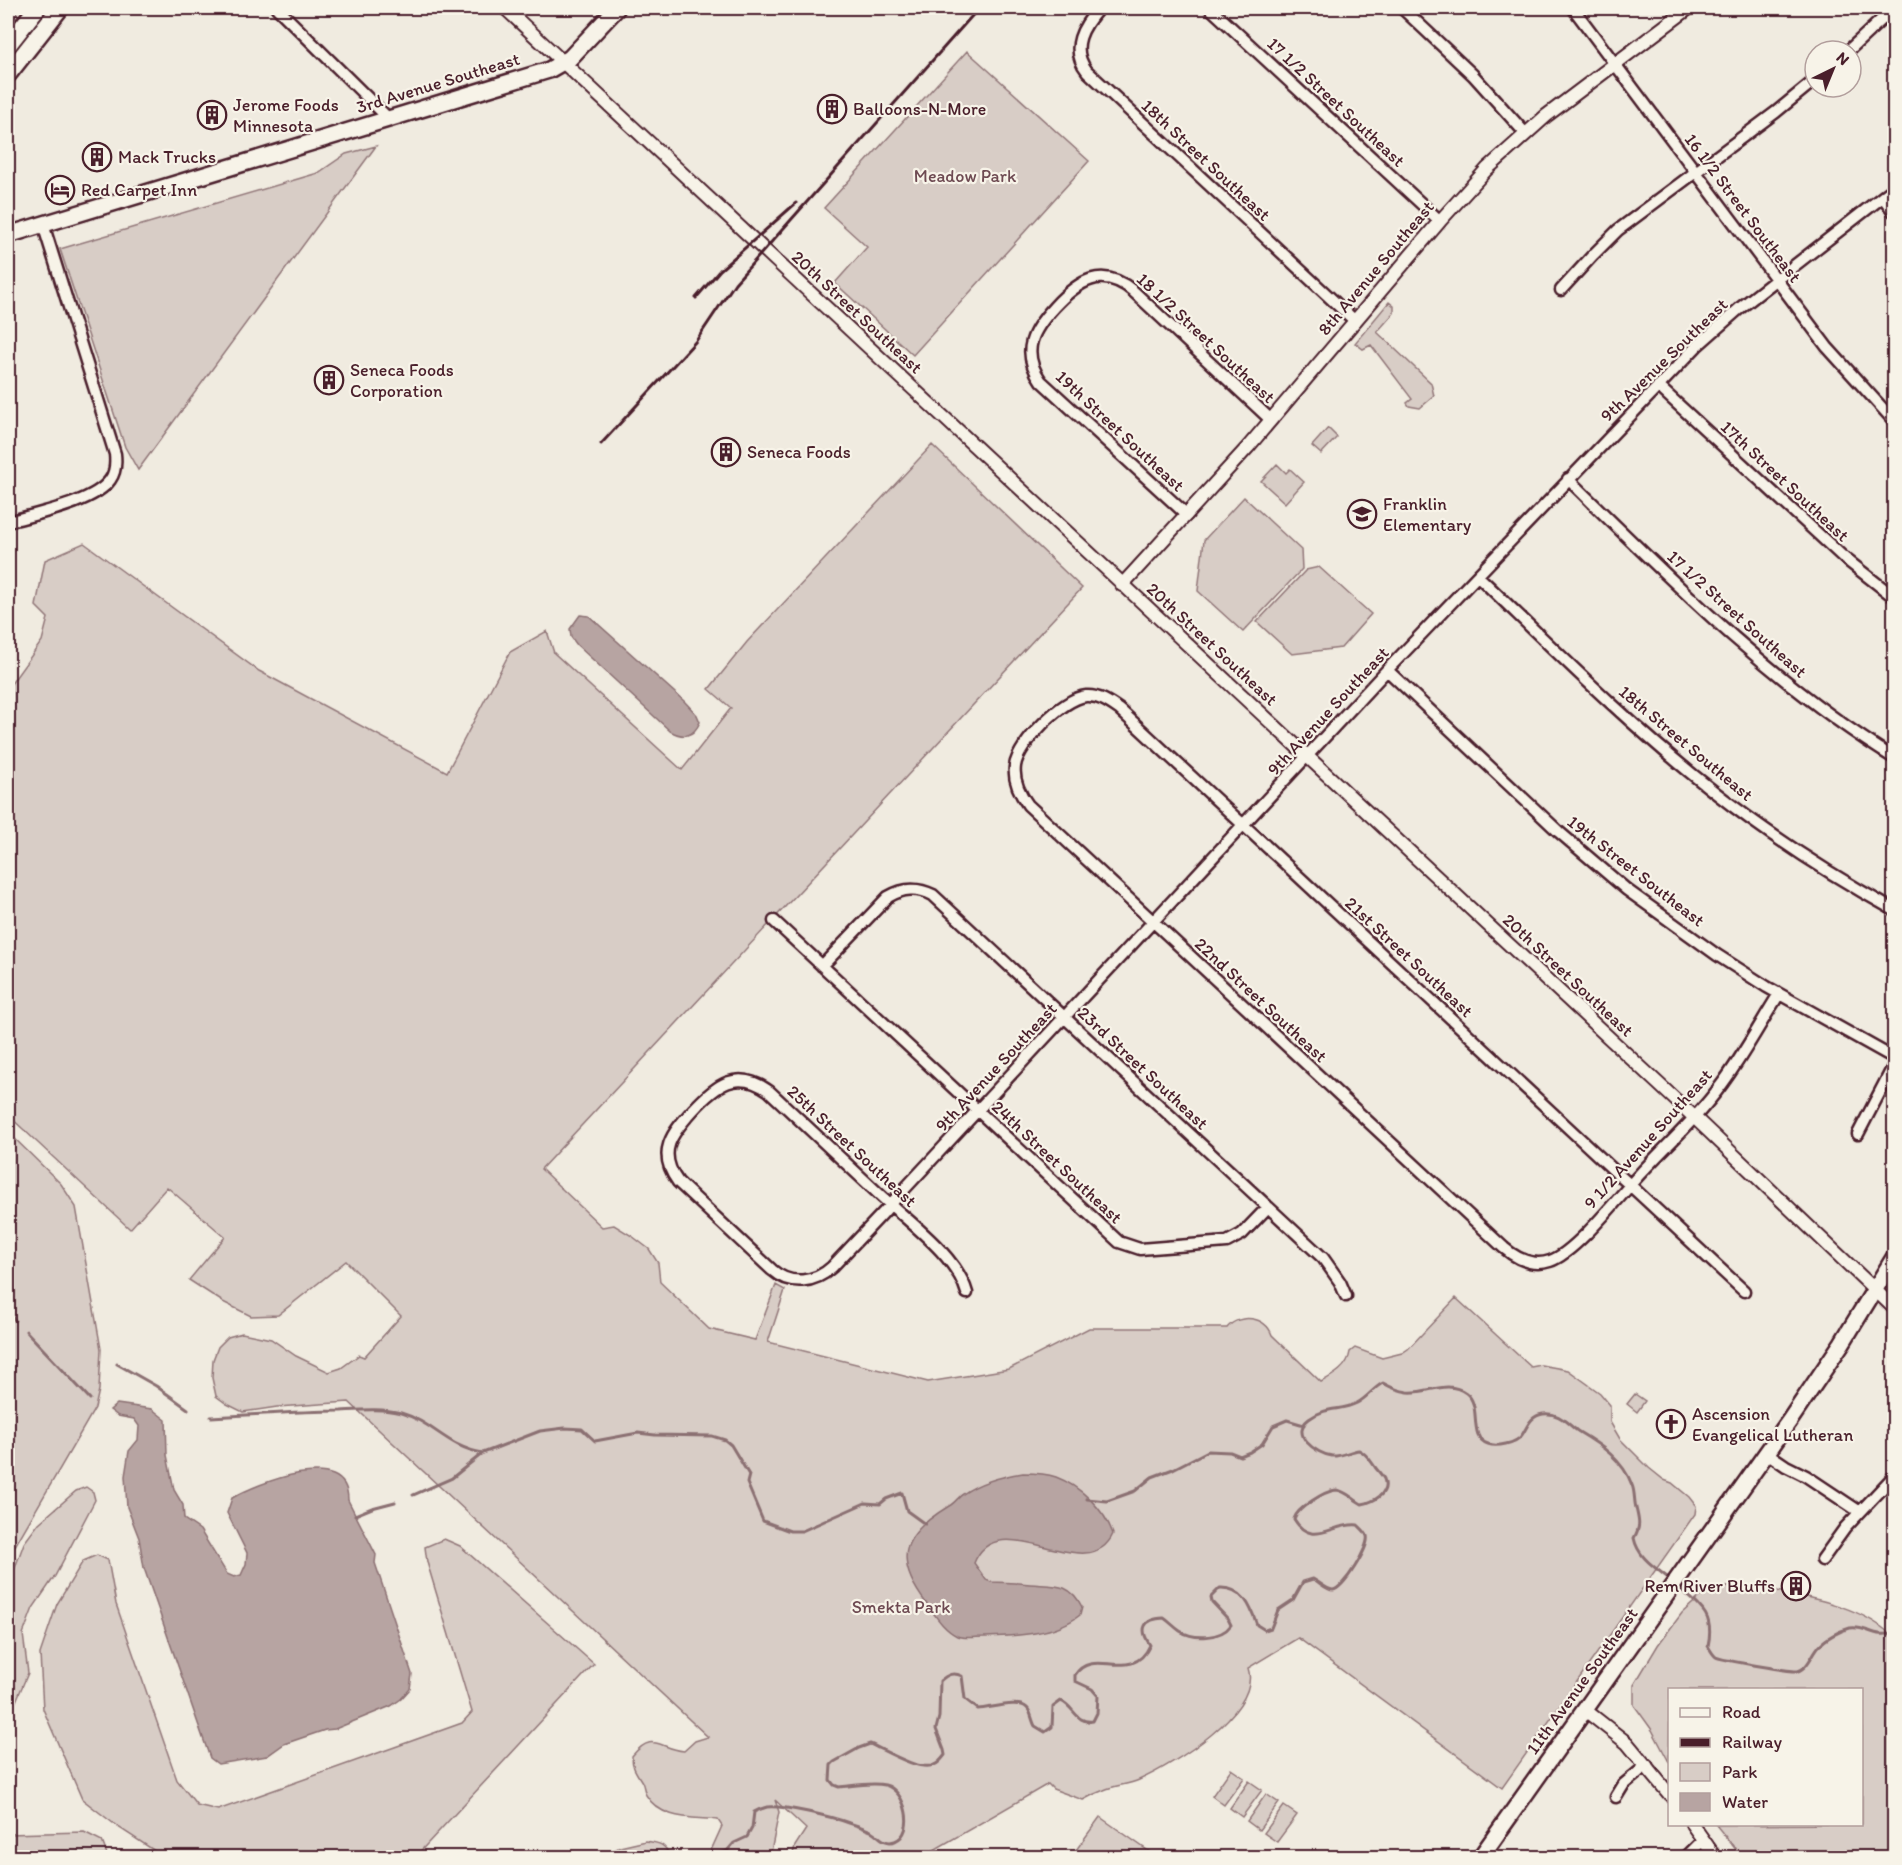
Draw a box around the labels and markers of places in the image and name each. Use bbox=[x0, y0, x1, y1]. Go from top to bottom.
building icon: Balloons-N-More bbox=[816, 93, 848, 125]
place label: Jerome Foods Minnesota bbox=[233, 94, 339, 137]
place label: Balloons-N-More bbox=[853, 98, 986, 120]
building icon: Jerome Foods Minnesota bbox=[196, 99, 228, 131]
building icon: Mack Trucks bbox=[81, 141, 113, 173]
place label: Mack Trucks bbox=[118, 146, 216, 168]
hotel icon: Red Carpet Inn bbox=[44, 174, 76, 206]
place label: Red Carpet Inn bbox=[81, 179, 197, 201]
place label: Seneca Foods Corporation bbox=[350, 359, 454, 402]
building icon: Seneca Foods Corporation bbox=[313, 364, 345, 396]
building icon: Seneca Foods bbox=[710, 436, 742, 468]
place label: Seneca Foods bbox=[747, 441, 851, 463]
place label: Franklin Elementary bbox=[1383, 493, 1472, 536]
school or university icon: Franklin Elementary bbox=[1346, 498, 1378, 530]
place label: Ascension Evangelical Lutheran bbox=[1692, 1403, 1853, 1446]
church icon: Ascension Evangelical Lutheran bbox=[1655, 1408, 1687, 1440]
building icon: Rem River Bluffs bbox=[1780, 1570, 1812, 1602]
place label: Rem River Bluffs bbox=[1645, 1575, 1775, 1597]

